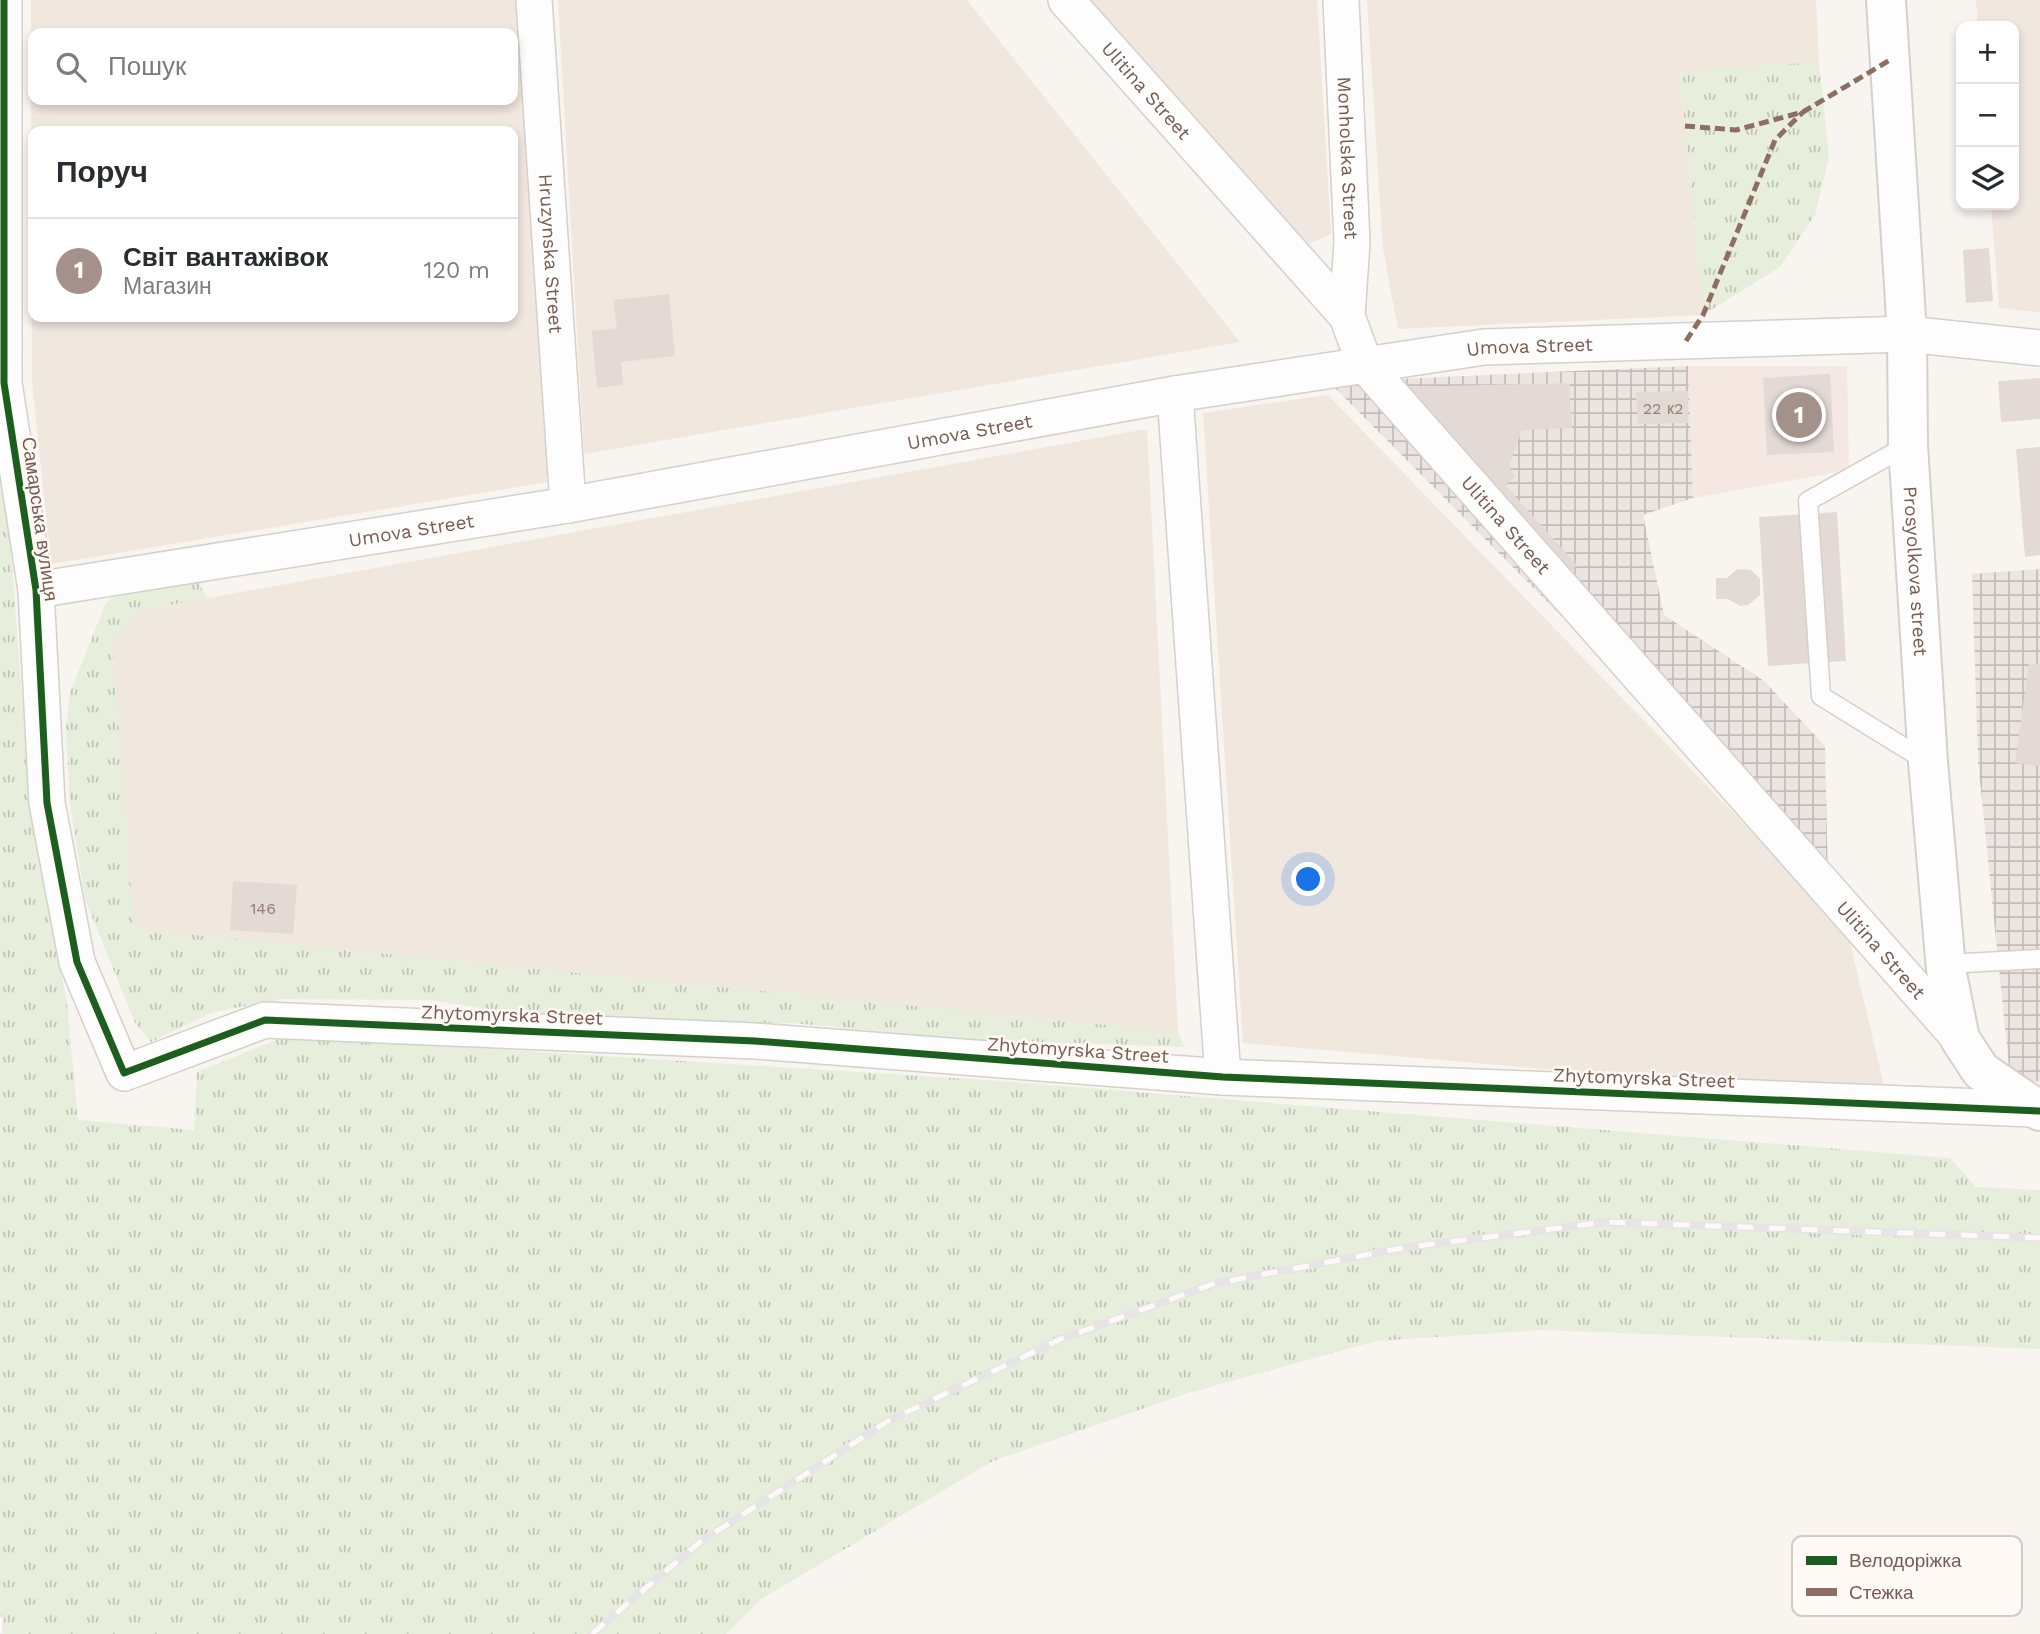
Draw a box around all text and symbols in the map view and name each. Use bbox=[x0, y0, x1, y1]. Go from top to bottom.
map controls bbox=[1956, 21, 2019, 210]
button: + bbox=[1956, 21, 2019, 84]
search box bbox=[28, 28, 518, 105]
street label: Ulitina Street bbox=[1097, 37, 1196, 144]
icon: search bbox=[52, 48, 90, 86]
text: Пошук bbox=[108, 51, 186, 81]
street label: Monholska Street bbox=[1333, 76, 1363, 240]
button: − bbox=[1956, 84, 2019, 147]
button: layers bbox=[1956, 147, 2019, 210]
text: Поруч bbox=[56, 154, 148, 189]
street label: Hruzynska Street bbox=[534, 173, 568, 334]
text: Світ вантажівок bbox=[123, 242, 328, 272]
text: 1 bbox=[74, 257, 84, 284]
text: 120 m bbox=[424, 257, 490, 284]
text: Магазин bbox=[123, 273, 212, 300]
street label: Umova Street bbox=[1465, 332, 1593, 361]
pin: 1 bbox=[1776, 389, 1822, 441]
house number: 22 к2 bbox=[1643, 399, 1683, 418]
street label: Umova Street bbox=[905, 409, 1034, 454]
street label: Самарська вулиця bbox=[17, 435, 63, 603]
street label: Ulitina Street bbox=[1457, 471, 1555, 578]
street label: Prosyolkova street bbox=[1899, 485, 1933, 657]
street label: Umova Street bbox=[347, 509, 476, 551]
your location bbox=[1291, 862, 1325, 896]
street label: Ulitina Street bbox=[1832, 896, 1931, 1003]
house number: 146 bbox=[250, 899, 276, 918]
street label: Zhytomyrska Street bbox=[421, 1000, 603, 1030]
street label: Zhytomyrska Street bbox=[986, 1032, 1170, 1068]
street label: Zhytomyrska Street bbox=[1553, 1063, 1735, 1093]
legend bbox=[1792, 1536, 2022, 1616]
text: Велодоріжка bbox=[1849, 1549, 1962, 1572]
text: Стежка bbox=[1849, 1581, 1914, 1604]

